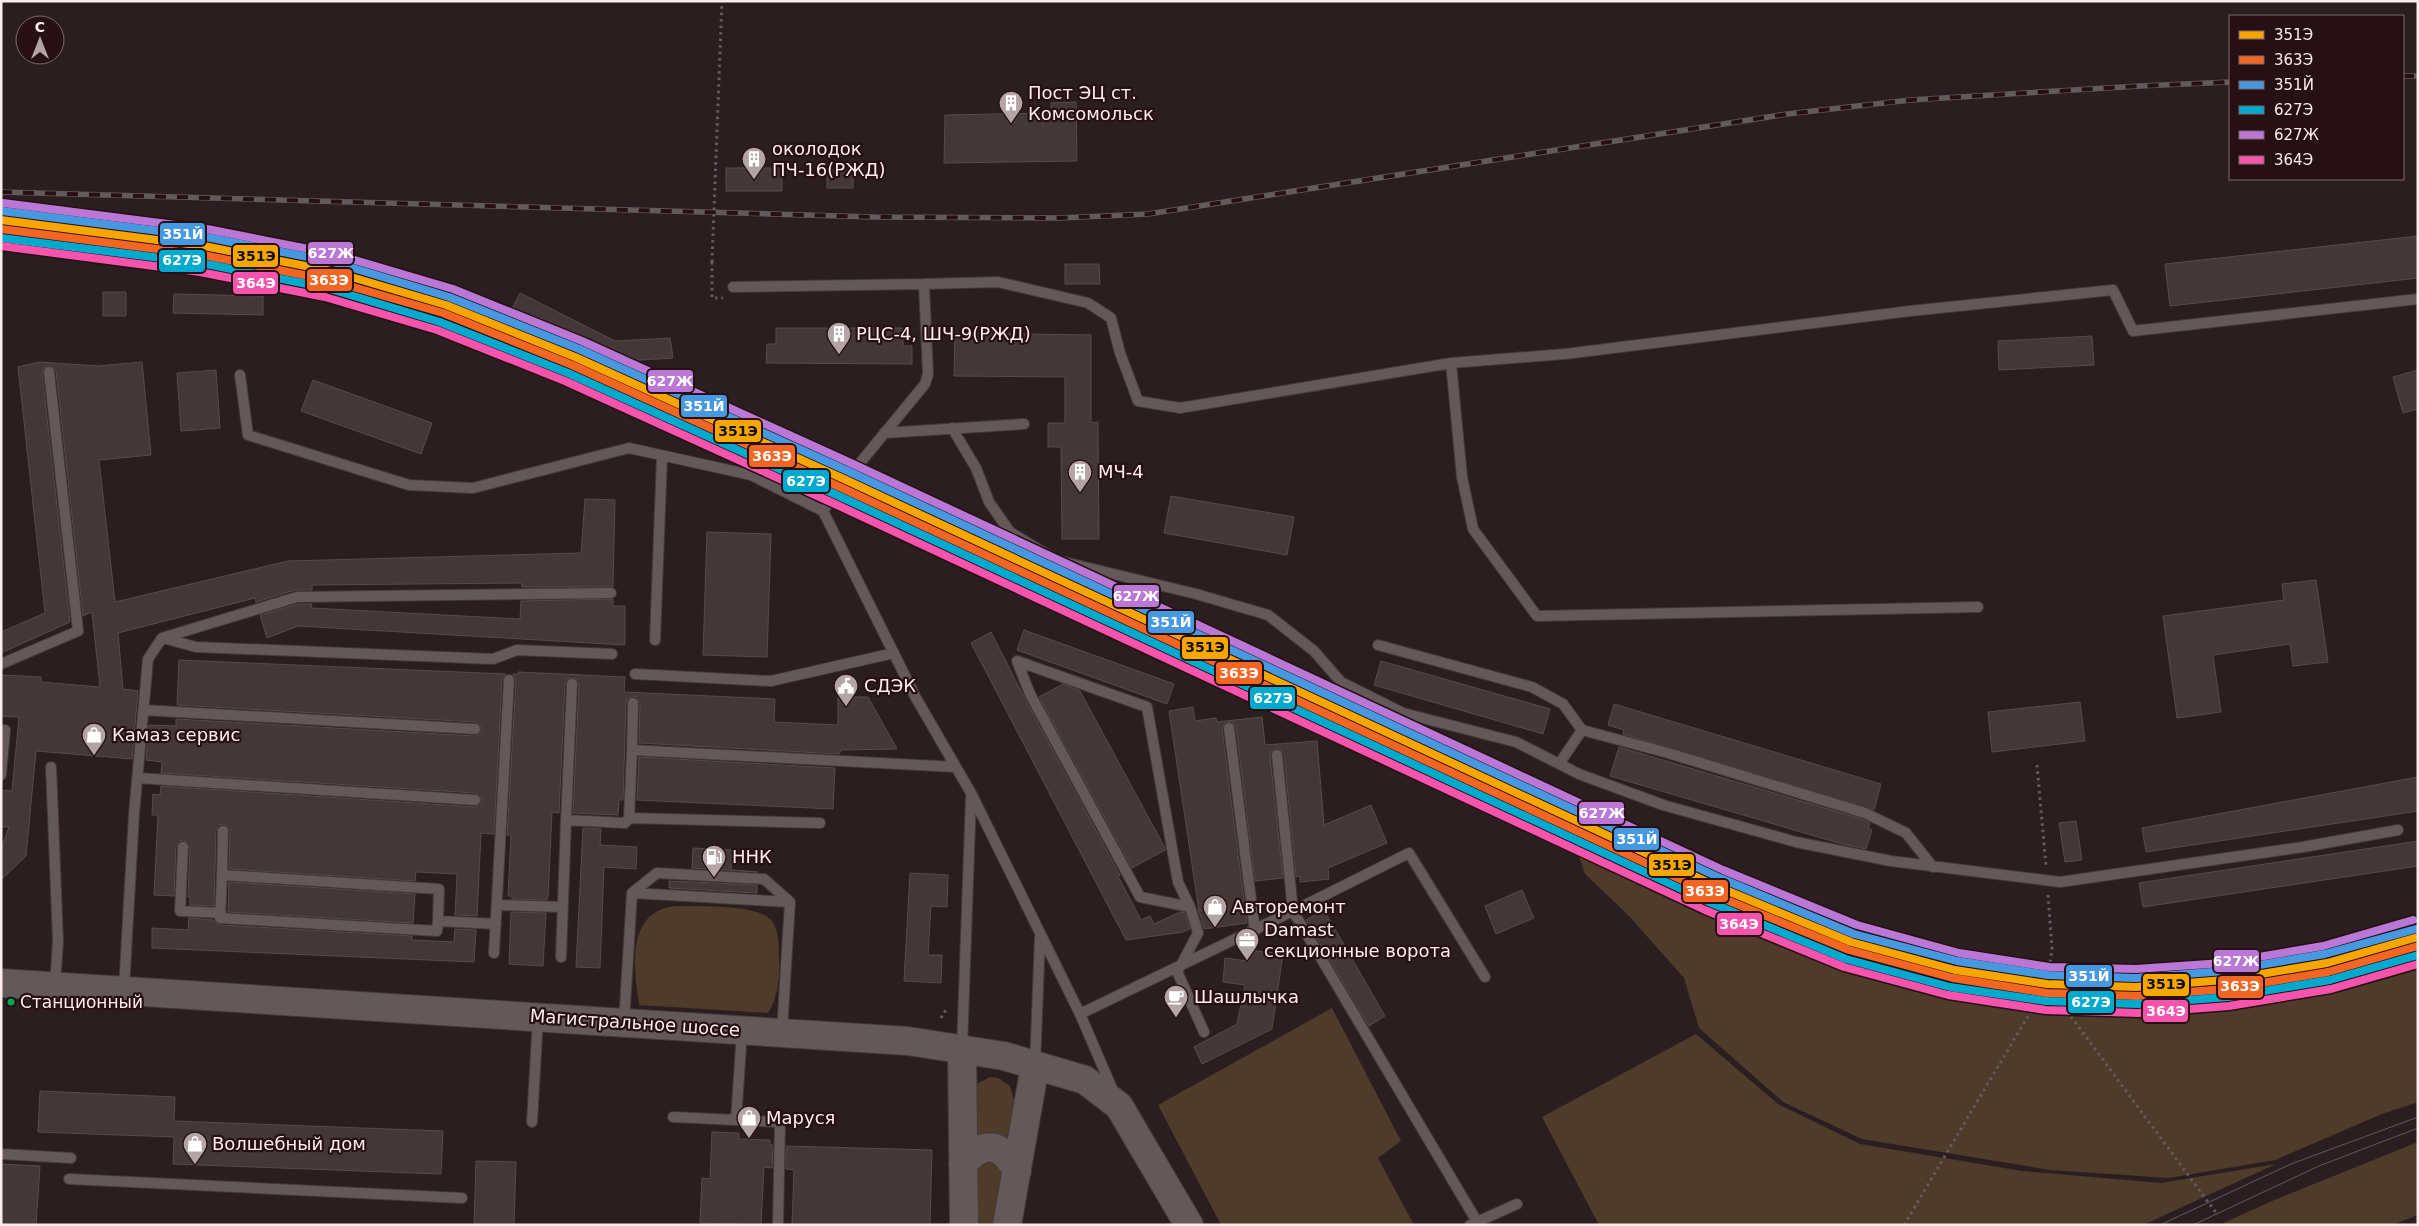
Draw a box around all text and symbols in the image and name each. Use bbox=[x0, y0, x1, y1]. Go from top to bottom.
north arrow bbox=[15, 15, 65, 65]
legend bbox=[2229, 15, 2404, 180]
text: С bbox=[35, 19, 45, 35]
text: 351Э bbox=[2274, 26, 2313, 44]
text: 363Э bbox=[2274, 51, 2313, 69]
text: 351Й bbox=[2274, 75, 2314, 94]
place label: Пост ЭЦ ст. Комсомольск bbox=[1028, 82, 1154, 124]
building icon: Пост ЭЦ ст. Комсомольск bbox=[998, 90, 1024, 124]
text: 627Э bbox=[2274, 101, 2313, 119]
text: 627Ж bbox=[2274, 126, 2319, 144]
place label: околодок ПЧ-16(РЖД) bbox=[772, 138, 886, 180]
building icon: околодок ПЧ-16(РЖД) bbox=[741, 146, 767, 180]
text: 364Э bbox=[2274, 151, 2313, 169]
line badge: 351Й bbox=[159, 222, 206, 246]
text: 351Й bbox=[163, 226, 203, 242]
line badge: 627Ж bbox=[307, 241, 354, 265]
line badge: 351Э bbox=[232, 244, 279, 268]
text: 627Ж bbox=[308, 245, 354, 261]
text: 351Э bbox=[236, 248, 276, 264]
line badge: 627Э bbox=[158, 249, 206, 273]
text: 627Э bbox=[162, 252, 202, 268]
line badge: 363Э bbox=[306, 268, 353, 292]
line badge: 364Э bbox=[232, 271, 279, 295]
text: 363Э bbox=[309, 272, 349, 288]
text: 364Э bbox=[236, 275, 276, 291]
building icon: РЦС-4, ШЧ-9(РЖД) bbox=[826, 321, 852, 355]
place label: РЦС-4, ШЧ-9(РЖД) bbox=[856, 323, 1031, 344]
line badge: 627Ж bbox=[647, 369, 694, 393]
text: 627Ж bbox=[647, 373, 693, 389]
line badge: 351Й bbox=[680, 394, 728, 418]
text: 351Й bbox=[684, 398, 724, 414]
line badge: 351Э bbox=[714, 419, 762, 443]
text: 351Э bbox=[718, 423, 758, 439]
line badge: 363Э bbox=[748, 444, 796, 468]
text: 363Э bbox=[752, 448, 792, 464]
building icon: МЧ-4 bbox=[1067, 459, 1093, 493]
place label: МЧ-4 bbox=[1098, 461, 1144, 482]
line badge: 627Э bbox=[782, 469, 830, 493]
text: 627Э bbox=[786, 473, 826, 489]
line badge: 627Ж bbox=[1113, 584, 1160, 608]
text: 627Ж bbox=[1113, 588, 1159, 604]
line badge: 351Й bbox=[1147, 610, 1195, 634]
text: 351Й bbox=[1151, 614, 1191, 630]
line badge: 351Э bbox=[1181, 636, 1229, 660]
text: 351Э bbox=[1185, 639, 1225, 655]
line badge: 363Э bbox=[1215, 661, 1263, 685]
text: 363Э bbox=[1219, 665, 1259, 681]
public building icon: СДЭК bbox=[833, 673, 859, 707]
place label: СДЭК bbox=[864, 675, 916, 696]
line badge: 627Э bbox=[1249, 686, 1296, 710]
text: 627Э bbox=[1253, 690, 1293, 706]
shop icon: Камаз сервис bbox=[81, 722, 107, 756]
place label: Камаз сервис bbox=[112, 724, 240, 745]
line badge: 627Ж bbox=[1578, 801, 1625, 825]
text: 627Ж bbox=[1579, 805, 1625, 821]
line badge: 351Й bbox=[1613, 827, 1660, 851]
text: 351Й bbox=[1617, 831, 1657, 847]
fuel station icon: ННК bbox=[701, 844, 727, 878]
place label: ННК bbox=[732, 846, 772, 867]
line badge: 351Э bbox=[1648, 853, 1695, 877]
text: 351Э bbox=[1652, 857, 1692, 873]
line badge: 363Э bbox=[1682, 879, 1729, 903]
text: 363Э bbox=[1685, 883, 1725, 899]
shop icon: Авторемонт bbox=[1202, 894, 1228, 928]
place label: Авторемонт bbox=[1232, 896, 1346, 917]
line badge: 364Э bbox=[1716, 912, 1763, 936]
text: 364Э bbox=[1719, 916, 1759, 932]
place label: Damast секционные ворота bbox=[1264, 919, 1451, 961]
office icon: Damast секционные ворота bbox=[1234, 927, 1260, 961]
line badge: 627Ж bbox=[2213, 949, 2260, 973]
text: 627Ж bbox=[2213, 953, 2259, 969]
line badge: 351Й bbox=[2065, 964, 2113, 988]
text: 351Й bbox=[2069, 968, 2109, 984]
line badge: 351Э bbox=[2142, 973, 2190, 997]
line badge: 363Э bbox=[2217, 975, 2264, 999]
text: 351Э bbox=[2146, 976, 2186, 992]
text: 363Э bbox=[2220, 978, 2260, 994]
cafe icon: Шашлычка bbox=[1163, 984, 1189, 1018]
place label: Шашлычка bbox=[1194, 986, 1299, 1007]
line badge: 627Э bbox=[2067, 990, 2115, 1014]
place label: Станционный bbox=[20, 992, 143, 1012]
text: 627Э bbox=[2071, 994, 2111, 1010]
marker: Станционный bbox=[6, 997, 16, 1007]
line badge: 364Э bbox=[2142, 999, 2189, 1023]
text: 364Э bbox=[2146, 1003, 2186, 1019]
street label: Магистральное шоссе bbox=[529, 1005, 741, 1040]
shop icon: Маруся bbox=[736, 1105, 762, 1139]
place label: Маруся bbox=[766, 1107, 835, 1128]
shop icon: Волшебный дом bbox=[182, 1131, 208, 1165]
place label: Волшебный дом bbox=[212, 1133, 366, 1154]

